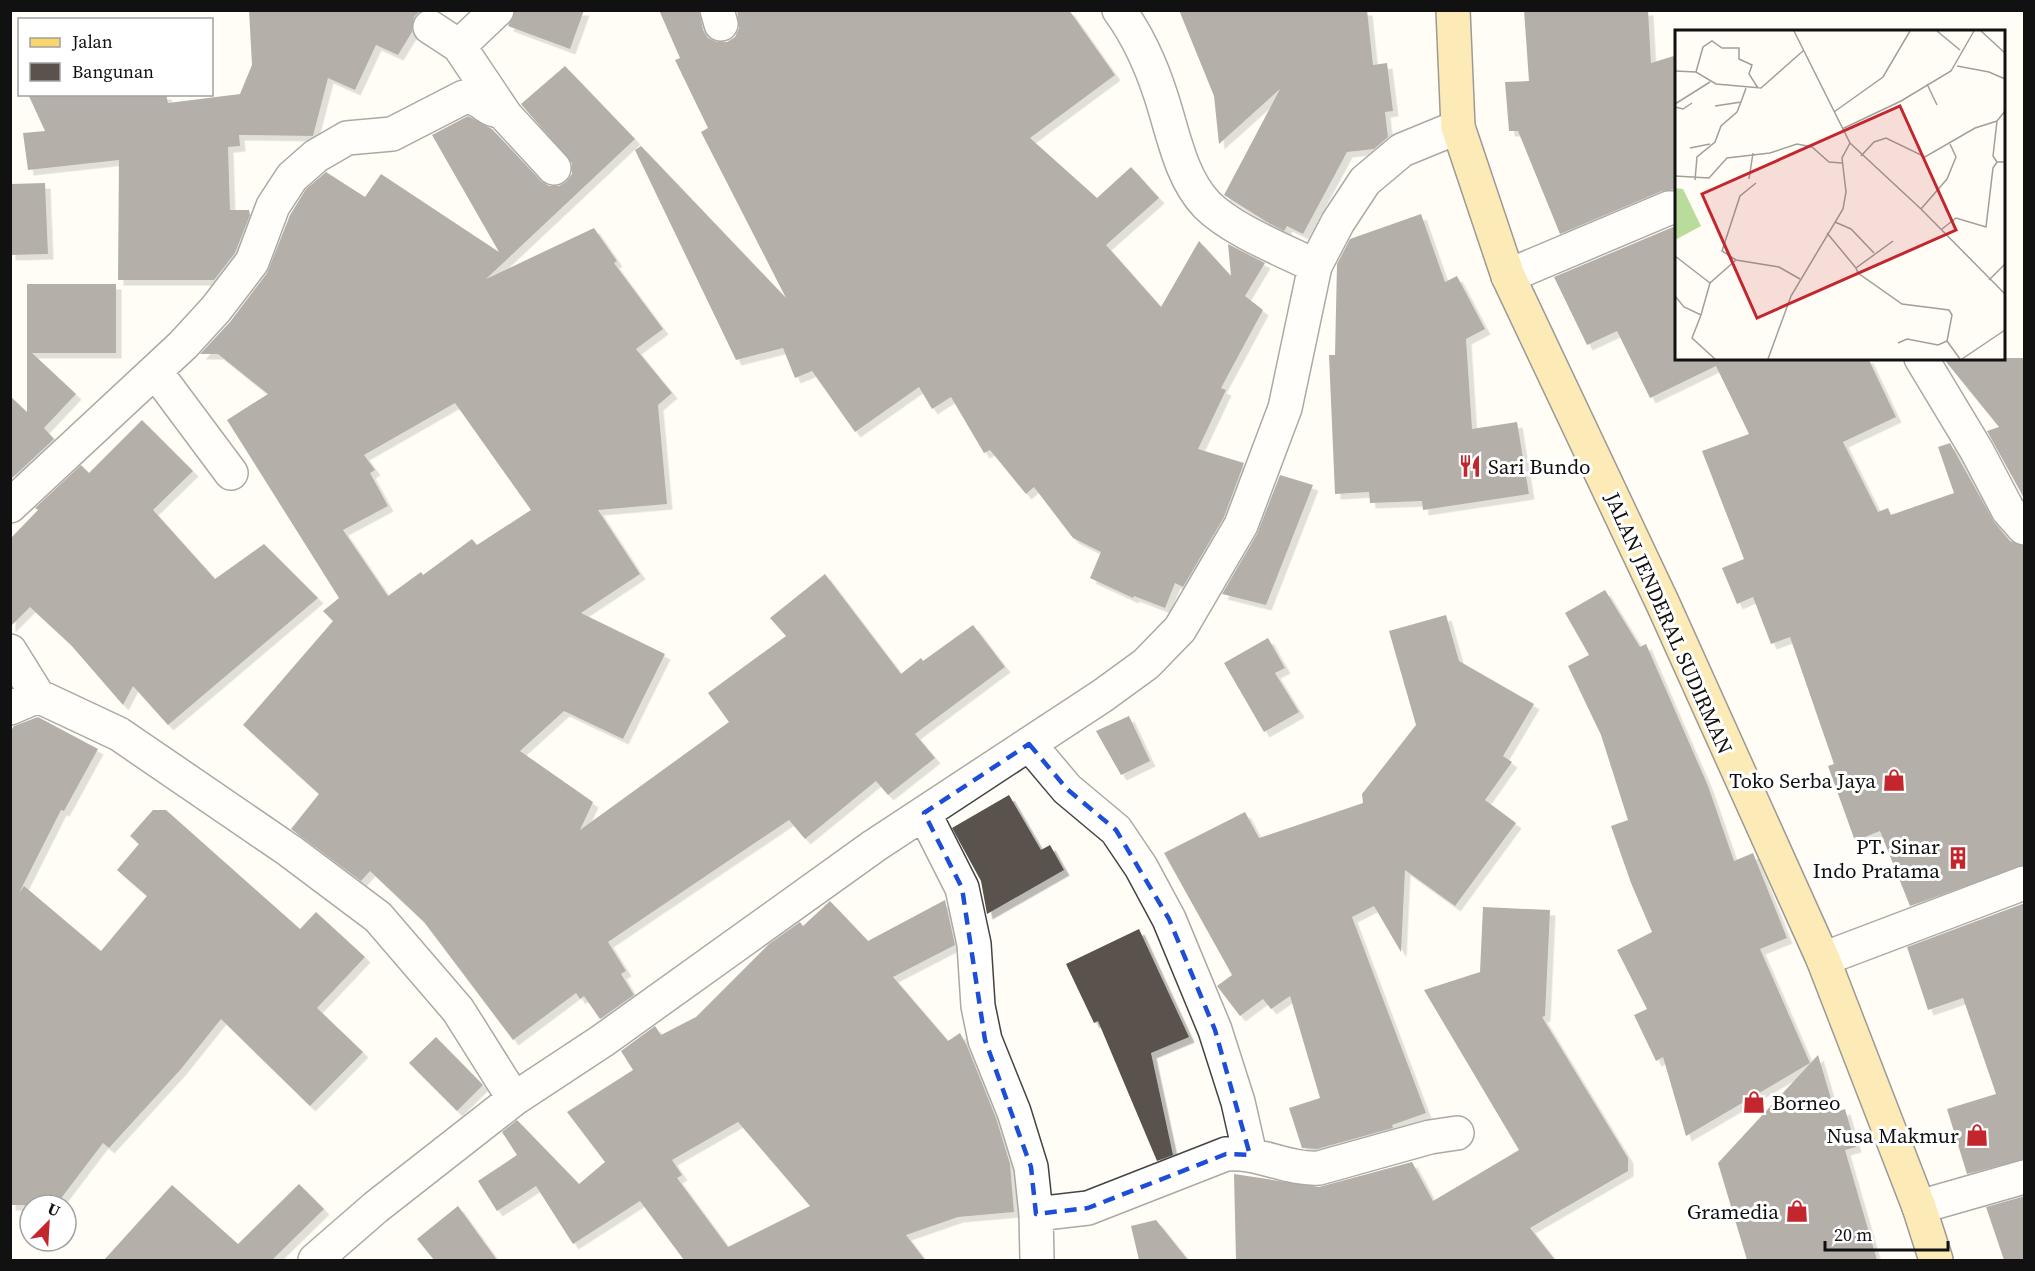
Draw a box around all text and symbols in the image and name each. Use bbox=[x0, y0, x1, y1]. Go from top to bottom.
legend bbox=[18, 18, 213, 96]
text: Jalan bbox=[71, 29, 113, 54]
inset map bbox=[1675, 30, 2005, 360]
text: Bangunan bbox=[72, 59, 154, 84]
place label: Sari Bundo bbox=[1488, 452, 1591, 481]
restaurant icon: Sari Bundo bbox=[1457, 453, 1483, 479]
street label: JALAN JENDERAL SUDIRMAN bbox=[1598, 487, 1740, 759]
place label: Toko Serba Jaya bbox=[1729, 766, 1876, 795]
shop icon: Toko Serba Jaya bbox=[1881, 767, 1907, 793]
place label: PT. Sinar Indo Pratama bbox=[1813, 832, 1940, 885]
building icon: PT. Sinar Indo Pratama bbox=[1945, 845, 1971, 871]
place label: Borneo bbox=[1772, 1088, 1841, 1117]
shop icon: Borneo bbox=[1741, 1089, 1767, 1115]
place label: Nusa Makmur bbox=[1826, 1121, 1959, 1150]
shop icon: Nusa Makmur bbox=[1964, 1122, 1990, 1148]
north arrow bbox=[18, 1193, 78, 1253]
text: U bbox=[44, 1197, 64, 1222]
place label: Gramedia bbox=[1687, 1197, 1779, 1226]
shop icon: Gramedia bbox=[1784, 1198, 1810, 1224]
scale bar bbox=[1825, 1214, 1948, 1252]
text: 20 m bbox=[1834, 1222, 1872, 1247]

